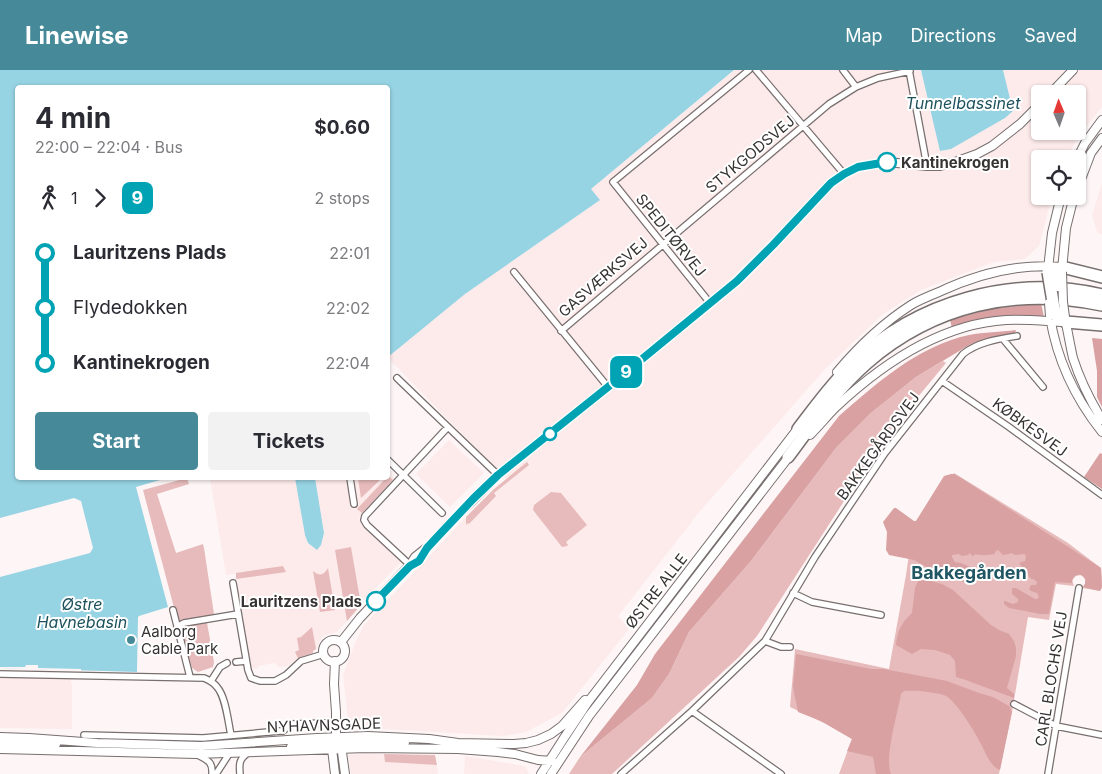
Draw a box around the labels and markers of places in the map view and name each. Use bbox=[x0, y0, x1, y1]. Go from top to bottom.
marker: Kantinekrogen bbox=[877, 152, 897, 172]
place label: Kantinekrogen bbox=[901, 153, 1009, 172]
unlabelled marker bbox=[543, 427, 557, 441]
marker: Lauritzens Plads bbox=[366, 591, 386, 611]
place label: Lauritzens Plads bbox=[241, 592, 362, 611]
place label: Aalborg Cable Park bbox=[141, 622, 219, 658]
marker: Aalborg Cable Park bbox=[125, 634, 137, 646]

